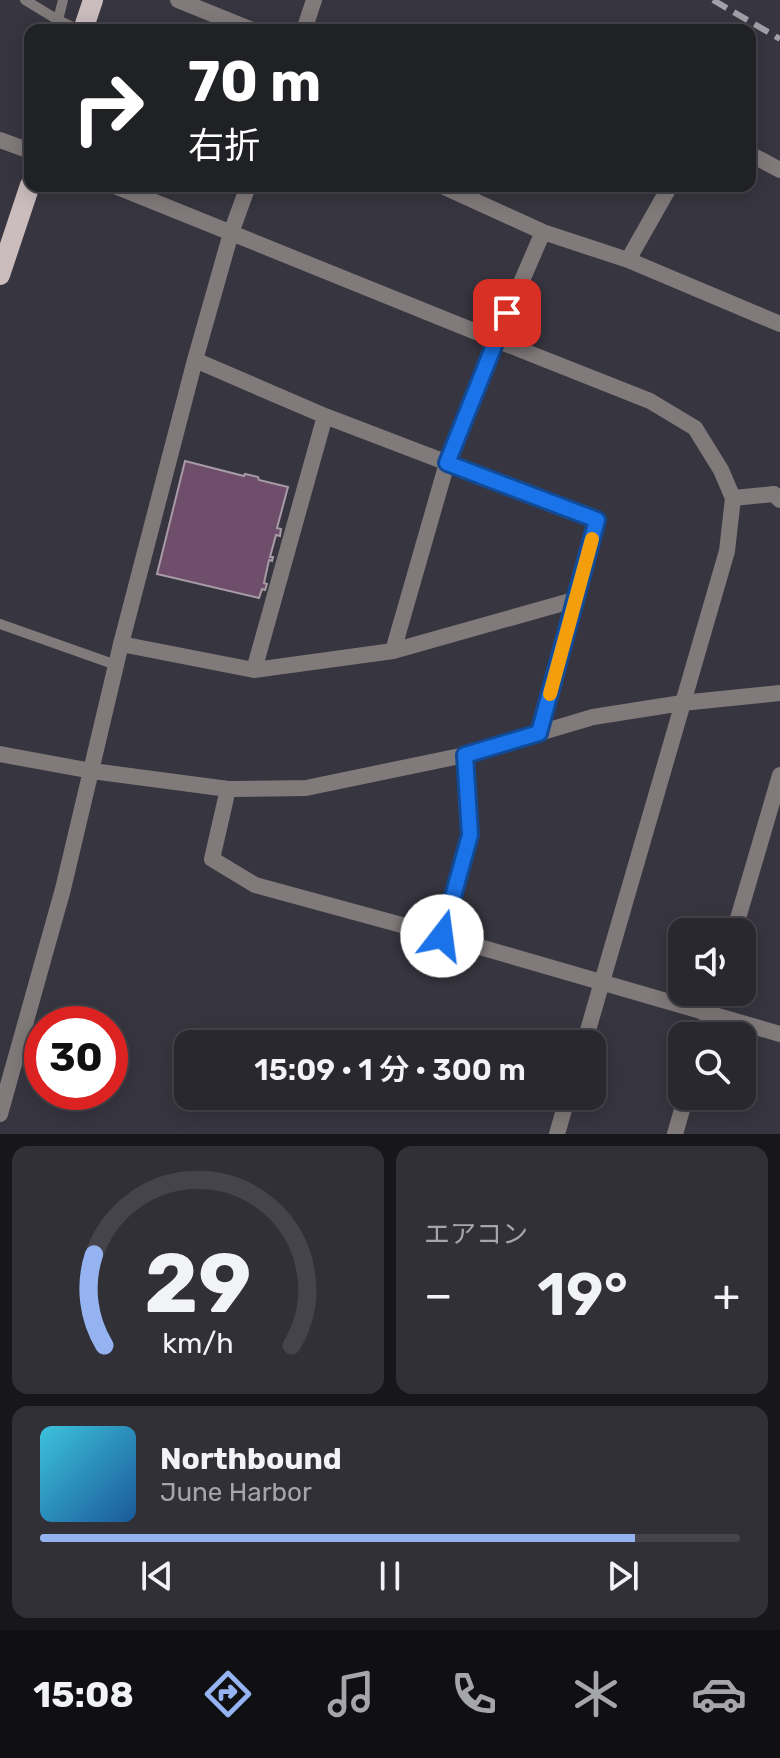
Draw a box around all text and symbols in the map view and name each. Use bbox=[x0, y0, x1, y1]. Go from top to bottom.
text: 70 m bbox=[188, 49, 321, 115]
icon: right bbox=[56, 56, 160, 160]
text: 右折 bbox=[188, 124, 260, 167]
pin bbox=[473, 279, 541, 347]
icon: arrive bbox=[485, 291, 529, 335]
position arrow bbox=[400, 894, 484, 978]
map controls bbox=[668, 918, 756, 1110]
button: sound bbox=[668, 918, 756, 1006]
speed limit sign: 30 bbox=[24, 1006, 128, 1110]
button: search bbox=[668, 1022, 756, 1110]
text: 15:09 · 1 分 · 300 m bbox=[254, 1052, 526, 1088]
text: エアコン bbox=[424, 1219, 528, 1250]
text: 29 bbox=[144, 1234, 252, 1333]
text: 19° bbox=[537, 1259, 628, 1330]
text: − bbox=[424, 1269, 453, 1321]
text: + bbox=[713, 1269, 740, 1321]
text: km/h bbox=[162, 1326, 234, 1360]
text: Northbound bbox=[160, 1441, 342, 1477]
text: June Harbor bbox=[160, 1477, 312, 1508]
icon: previous bbox=[135, 1554, 179, 1598]
icon: pause bbox=[368, 1554, 412, 1598]
icon: next bbox=[601, 1554, 645, 1598]
icon: directions bbox=[200, 1666, 256, 1722]
icon: music bbox=[323, 1666, 379, 1722]
icon: phone bbox=[446, 1666, 502, 1722]
icon: climate bbox=[568, 1666, 624, 1722]
icon: car bbox=[691, 1666, 747, 1722]
text: 15:08 bbox=[33, 1673, 134, 1716]

